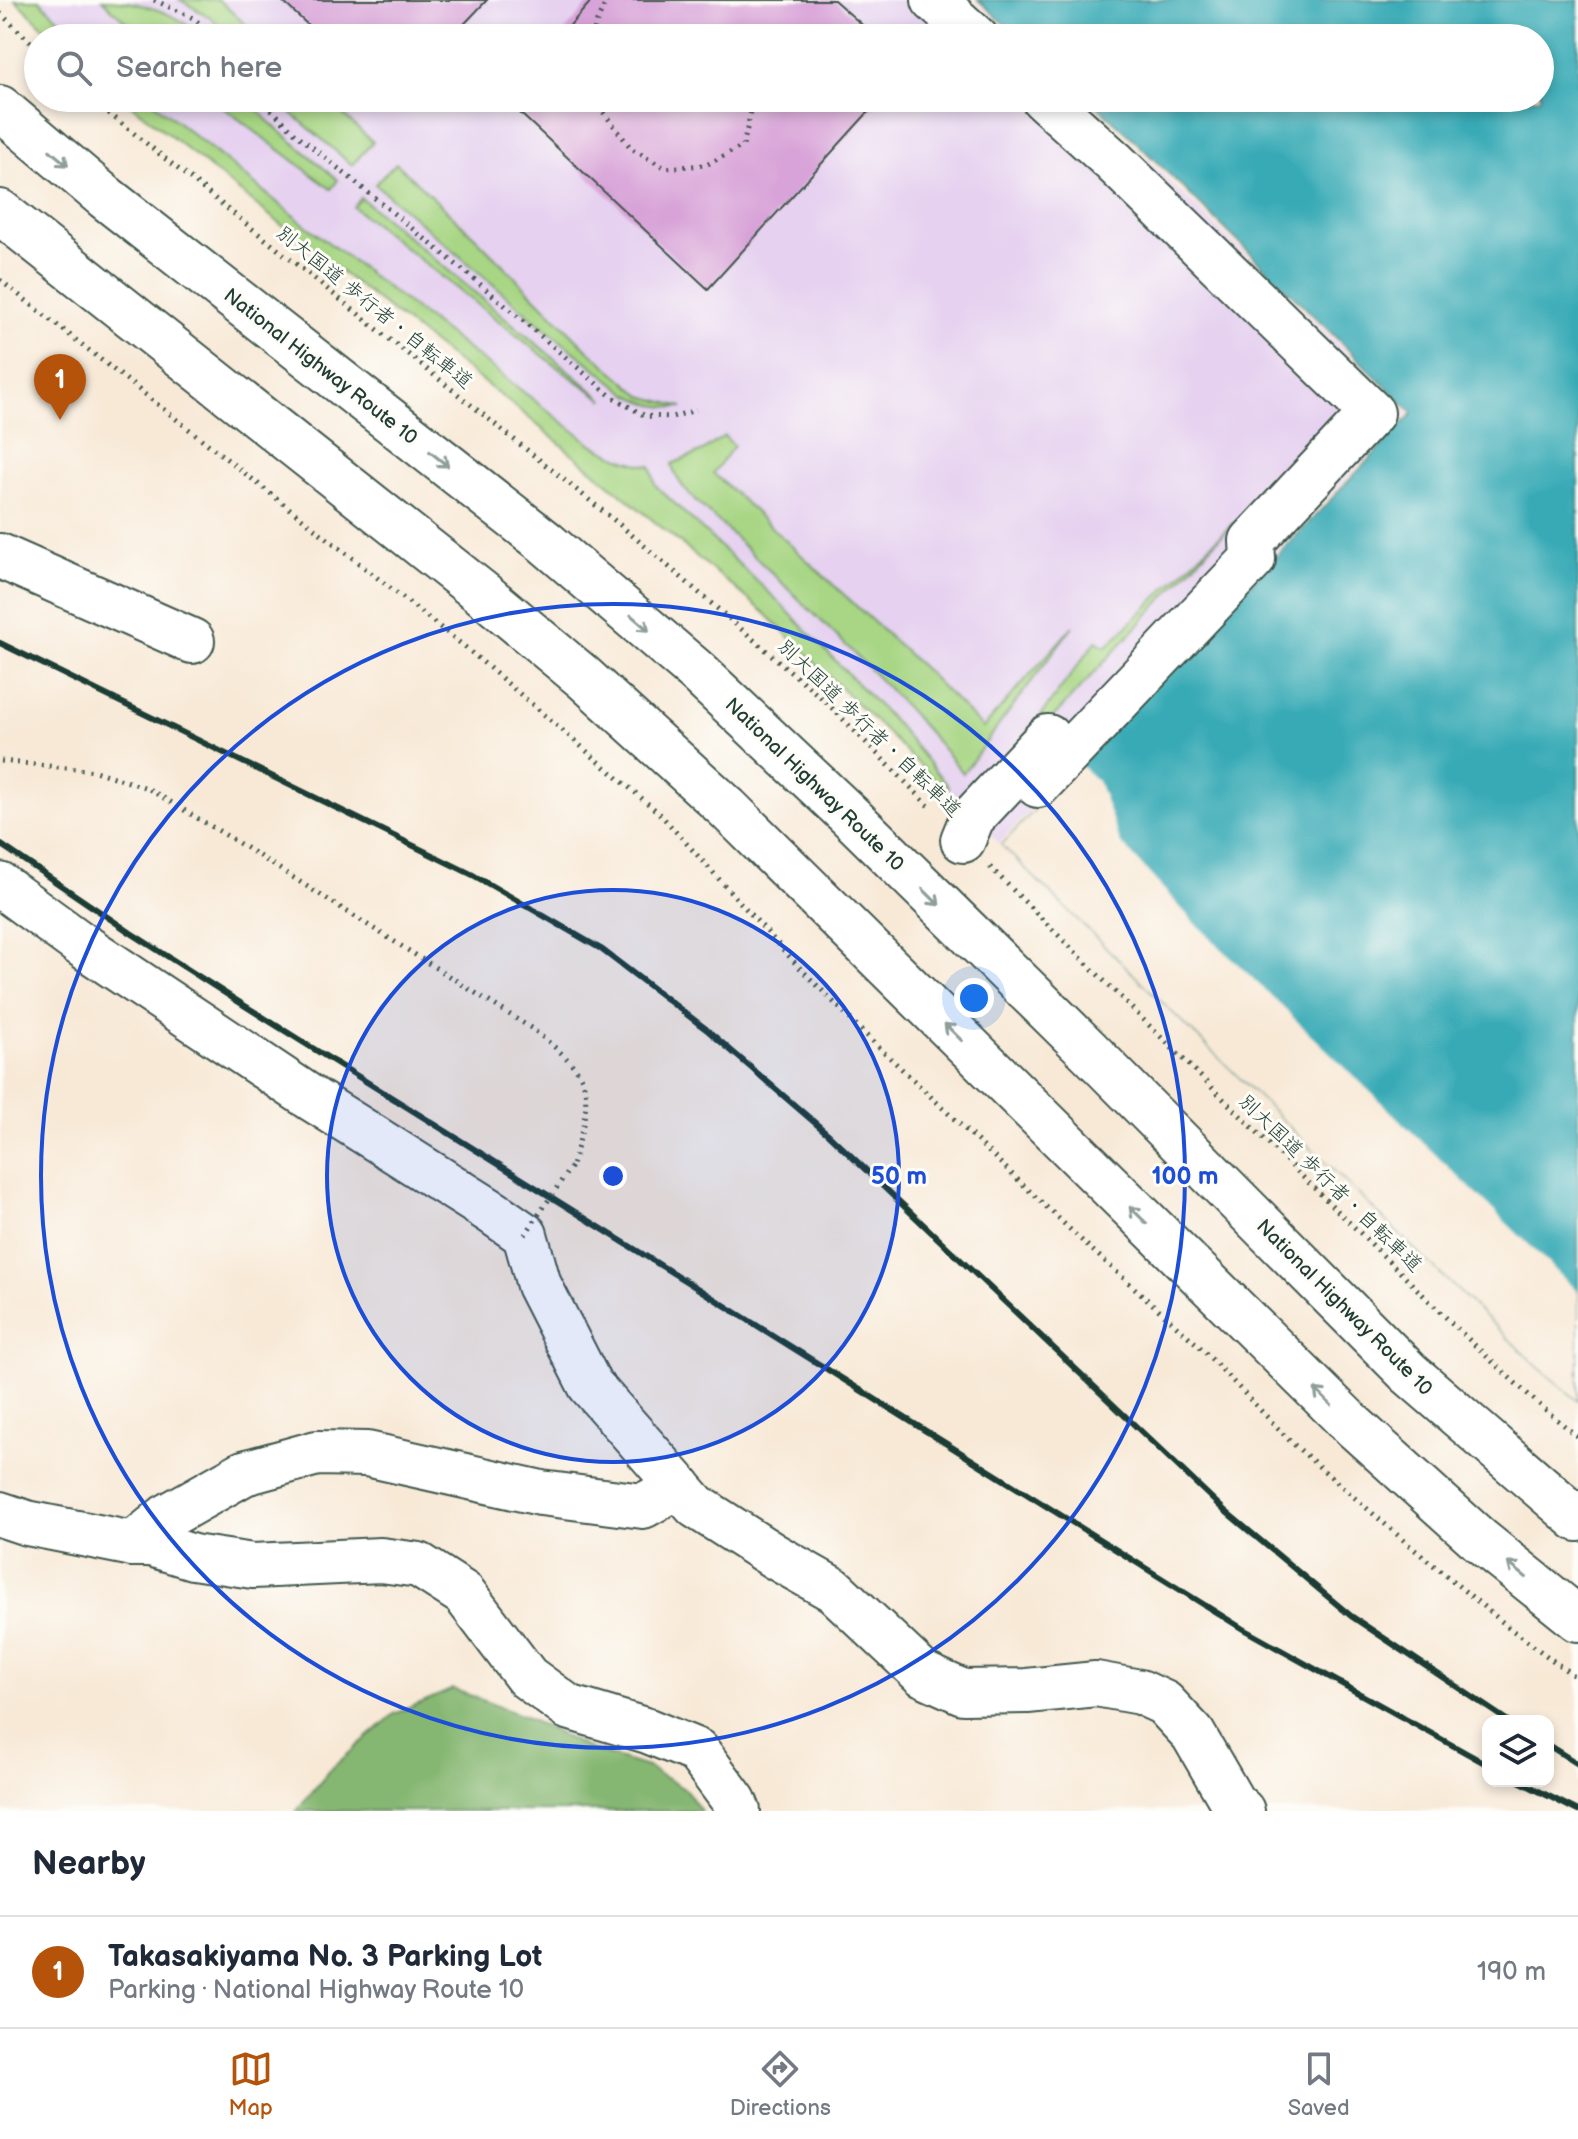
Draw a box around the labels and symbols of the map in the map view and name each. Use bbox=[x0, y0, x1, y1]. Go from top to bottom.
one-way arrow bbox=[48, 150, 69, 167]
street label: 別大国道 歩行者・自転車道 bbox=[271, 221, 477, 394]
street label: National Highway Route 10 bbox=[219, 284, 422, 450]
pin: 1 bbox=[34, 354, 86, 420]
one-way arrow bbox=[428, 450, 449, 467]
one-way arrow bbox=[630, 614, 650, 632]
street label: 別大国道 歩行者・自転車道 bbox=[773, 635, 966, 823]
street label: National Highway Route 10 bbox=[720, 693, 909, 876]
one-way arrow bbox=[921, 887, 940, 906]
your location bbox=[954, 978, 994, 1018]
one-way arrow bbox=[944, 1023, 963, 1042]
street label: 別大国道 歩行者・自転車道 bbox=[1234, 1090, 1427, 1278]
centre of rings bbox=[599, 1162, 627, 1190]
text: 50 m bbox=[871, 1162, 927, 1191]
text: 100 m bbox=[1152, 1162, 1218, 1191]
one-way arrow bbox=[1128, 1205, 1148, 1224]
street label: National Highway Route 10 bbox=[1251, 1215, 1437, 1401]
one-way arrow bbox=[1314, 1388, 1333, 1407]
one-way arrow bbox=[1507, 1562, 1528, 1579]

